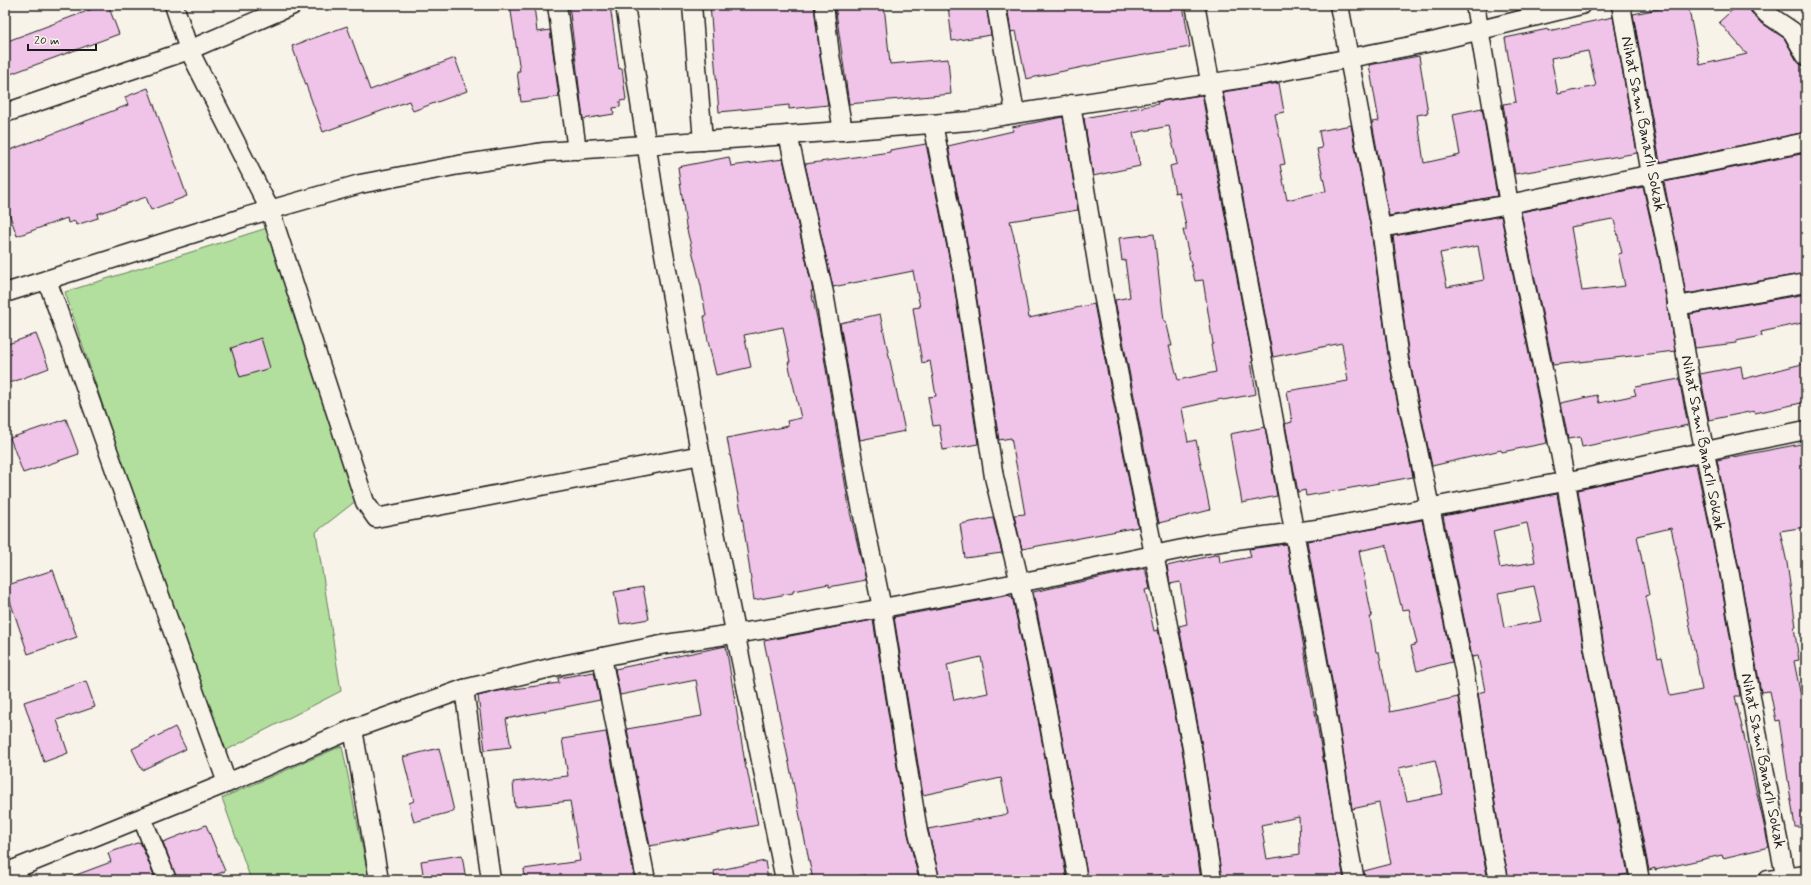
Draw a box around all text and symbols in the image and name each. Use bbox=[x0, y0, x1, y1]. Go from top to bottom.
scale bar bbox=[28, 26, 96, 52]
text: 20 m bbox=[34, 33, 60, 49]
street label: Nihat Sami Banarlı Sokak bbox=[1616, 34, 1670, 214]
street label: Nihat Sami Banarlı Sokak bbox=[1676, 353, 1730, 533]
street label: Nihat Sami Banarlı Sokak bbox=[1736, 671, 1790, 851]

